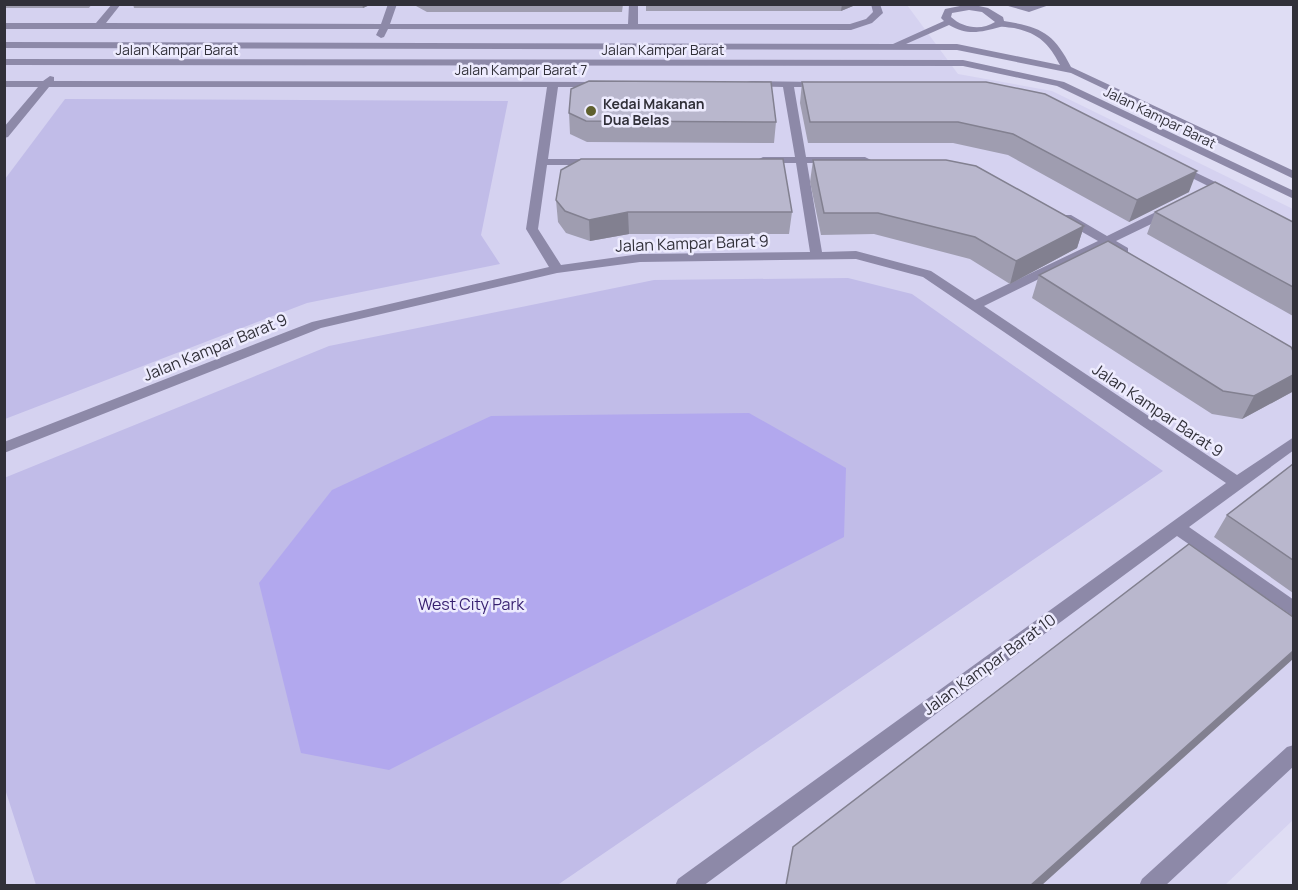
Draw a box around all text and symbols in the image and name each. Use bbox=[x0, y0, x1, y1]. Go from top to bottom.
street label: Jalan Kampar Barat bbox=[116, 40, 239, 59]
street label: Jalan Kampar Barat bbox=[602, 40, 725, 59]
street label: Jalan Kampar Barat 7 bbox=[455, 60, 587, 79]
street label: Jalan Kampar Barat bbox=[1101, 82, 1220, 153]
place label: Kedai Makanan Dua Belas bbox=[603, 94, 705, 129]
marker: Kedai Makanan Dua Belas bbox=[584, 104, 598, 118]
street label: Jalan Kampar Barat 9 bbox=[615, 229, 769, 257]
street label: Jalan Kampar Barat 9 bbox=[140, 308, 290, 386]
street label: Jalan Kampar Barat 9 bbox=[1088, 358, 1228, 462]
park label: West City Park bbox=[418, 593, 525, 615]
street label: Jalan Kampar Barat 10 bbox=[918, 608, 1060, 720]

